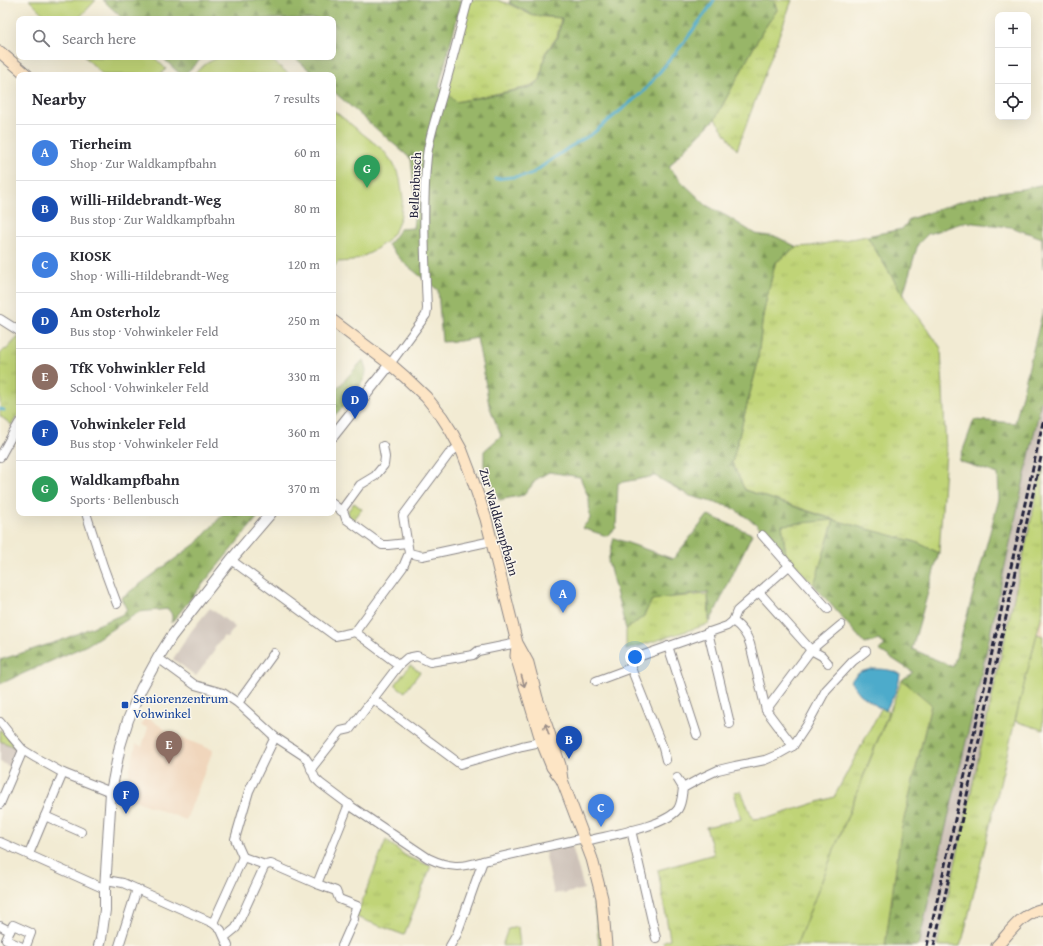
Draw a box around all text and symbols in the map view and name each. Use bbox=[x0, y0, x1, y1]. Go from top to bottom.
map controls bbox=[995, 12, 1031, 120]
button: + bbox=[995, 12, 1031, 48]
search box bbox=[16, 16, 336, 60]
icon: search bbox=[30, 27, 52, 49]
text: Search here bbox=[62, 28, 136, 49]
button: − bbox=[995, 48, 1031, 84]
button: locate bbox=[995, 84, 1031, 120]
text: Nearby bbox=[32, 86, 86, 111]
text: 7 results bbox=[274, 89, 320, 108]
text: Tierheim bbox=[70, 133, 132, 154]
text: A bbox=[41, 143, 49, 162]
text: 60 m bbox=[294, 143, 320, 162]
street label: Bellenbusch bbox=[404, 151, 426, 218]
text: Shop · Zur Waldkampfbahn bbox=[70, 154, 217, 173]
pin: G bbox=[354, 155, 380, 188]
text: Willi-Hildebrandt-Weg bbox=[70, 189, 221, 210]
text: B bbox=[41, 199, 49, 218]
text: 80 m bbox=[294, 199, 320, 218]
text: Bus stop · Zur Waldkampfbahn bbox=[70, 210, 235, 229]
text: KIOSK bbox=[70, 245, 111, 266]
text: C bbox=[41, 255, 49, 274]
text: 120 m bbox=[288, 255, 320, 274]
text: Shop · Willi-Hildebrandt-Weg bbox=[70, 266, 229, 285]
text: Am Osterholz bbox=[70, 301, 160, 322]
text: D bbox=[41, 311, 49, 330]
text: 250 m bbox=[288, 311, 320, 330]
text: Bus stop · Vohwinkeler Feld bbox=[70, 322, 219, 341]
text: TfK Vohwinkler Feld bbox=[70, 357, 206, 378]
text: E bbox=[42, 367, 48, 386]
text: 330 m bbox=[288, 367, 320, 386]
text: School · Vohwinkeler Feld bbox=[70, 378, 209, 397]
pin: D bbox=[342, 386, 368, 419]
text: Vohwinkeler Feld bbox=[70, 413, 186, 434]
text: F bbox=[42, 423, 48, 442]
text: 360 m bbox=[288, 423, 320, 442]
text: Bus stop · Vohwinkeler Feld bbox=[70, 434, 219, 453]
street label: Zur Waldkampfbahn bbox=[475, 466, 524, 579]
text: Waldkampfbahn bbox=[70, 469, 180, 490]
text: G bbox=[41, 479, 49, 498]
text: 370 m bbox=[288, 479, 320, 498]
text: Sports · Bellenbusch bbox=[70, 490, 179, 509]
pin: A bbox=[550, 580, 576, 613]
your location bbox=[625, 647, 645, 667]
one-way arrow bbox=[520, 674, 527, 687]
place label: Seniorenzentrum Vohwinkel bbox=[133, 689, 229, 723]
marker: Seniorenzentrum Vohwinkel bbox=[120, 700, 130, 710]
one-way arrow bbox=[543, 724, 551, 736]
pin: B bbox=[556, 726, 582, 759]
pin: E bbox=[156, 731, 182, 764]
pin: F bbox=[113, 781, 139, 814]
pin: C bbox=[588, 794, 614, 827]

